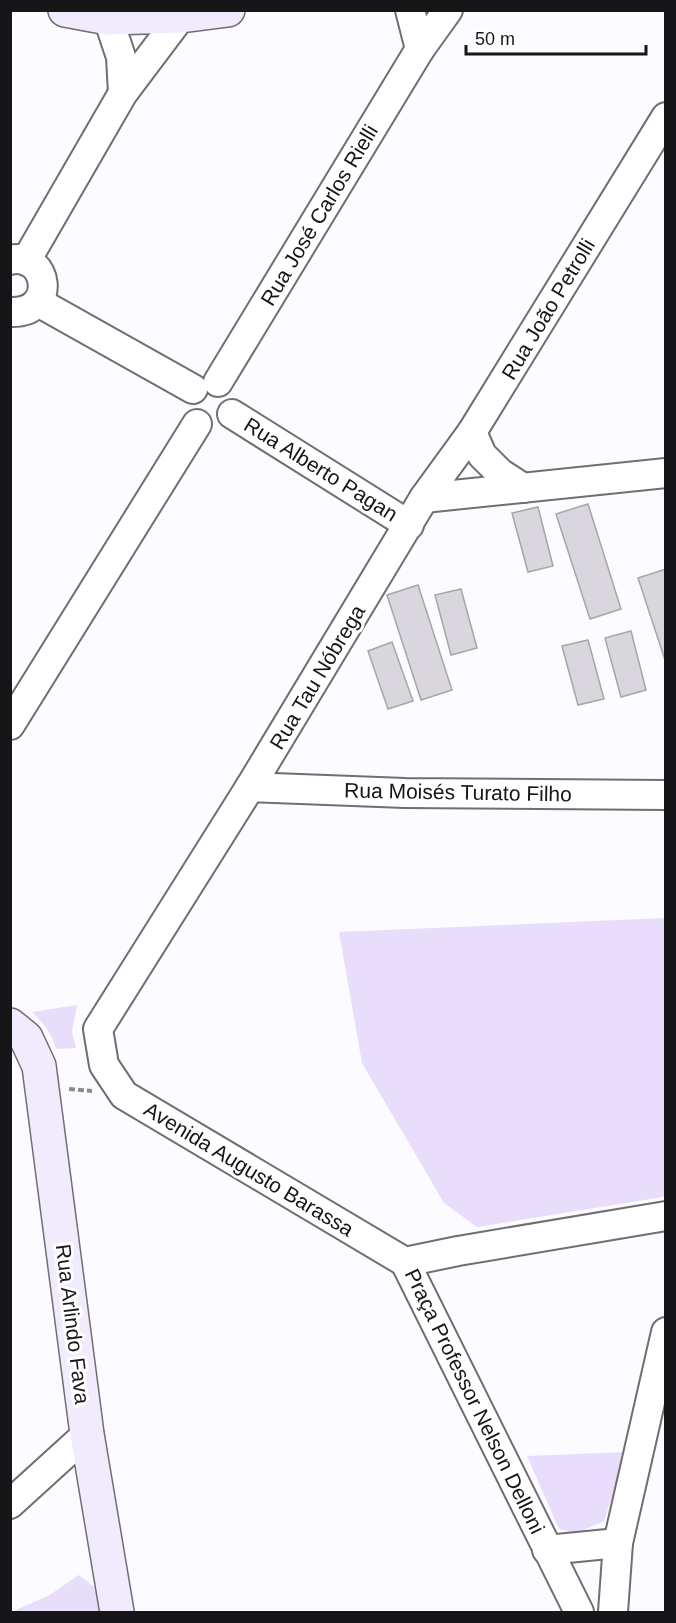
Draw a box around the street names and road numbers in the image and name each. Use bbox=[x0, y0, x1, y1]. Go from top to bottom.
street label: Rua José Carlos Rielli bbox=[256, 121, 382, 309]
street label: Rua João Petrolli bbox=[497, 235, 599, 383]
street label: Rua Alberto Pagan bbox=[240, 413, 402, 525]
street label: Rua Tau Nóbrega bbox=[265, 600, 369, 753]
street label: Rua Moisés Turato Filho bbox=[344, 779, 572, 805]
street label: Avenida Augusto Barassa bbox=[140, 1097, 358, 1241]
street label: Rua Arlindo Fava bbox=[52, 1243, 94, 1406]
street label: Praça Professor Nelson Delloni bbox=[401, 1265, 549, 1537]

